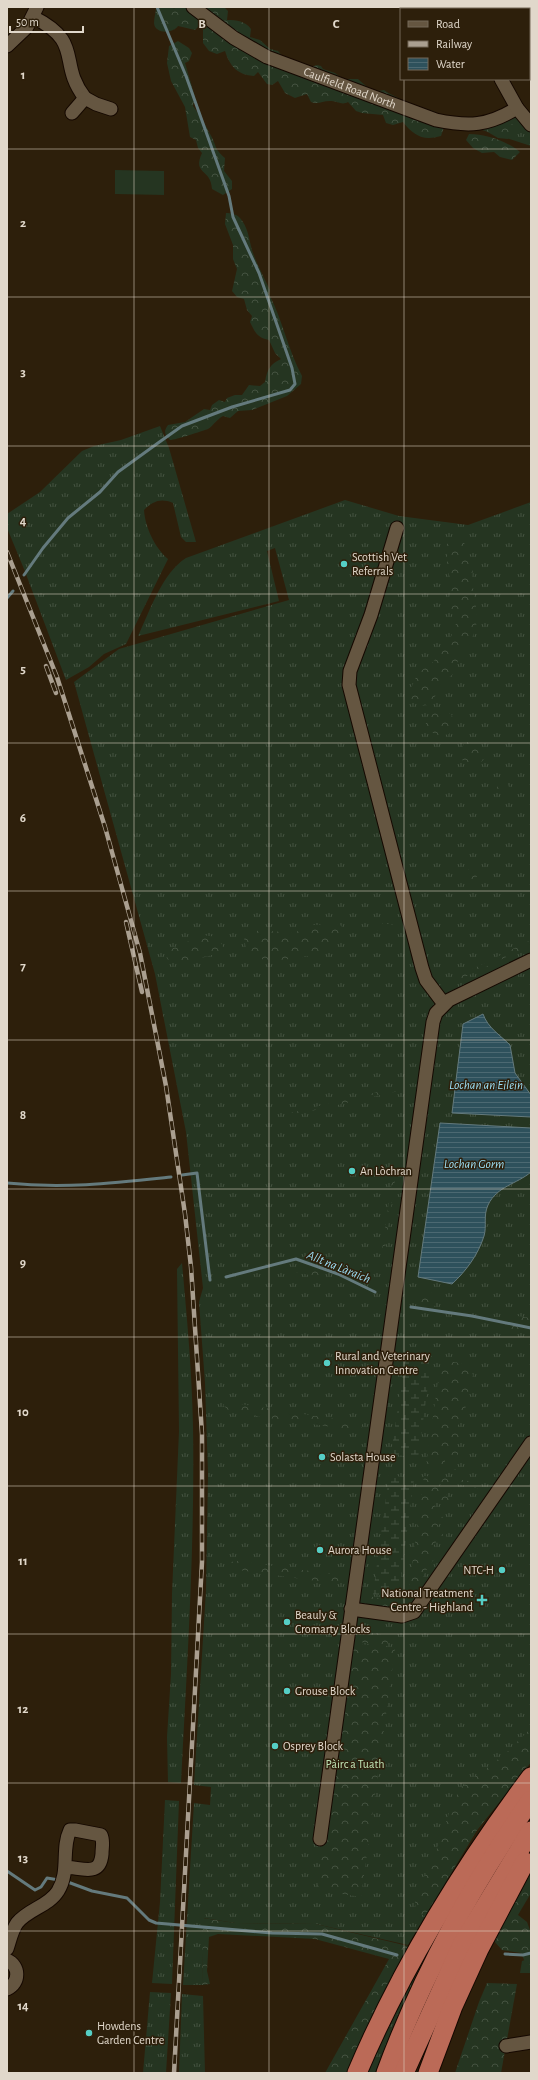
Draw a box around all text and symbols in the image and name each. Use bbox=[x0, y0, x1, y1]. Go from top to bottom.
scale bar bbox=[10, 8, 83, 34]
legend bbox=[400, 8, 530, 80]
text: 50 m bbox=[16, 16, 39, 28]
text: B bbox=[198, 18, 206, 31]
text: C bbox=[333, 18, 340, 31]
text: Road bbox=[436, 18, 460, 30]
text: Railway bbox=[436, 38, 472, 51]
text: Water bbox=[436, 58, 465, 70]
street label: Caulfield Road North bbox=[302, 65, 398, 111]
text: 1 bbox=[21, 69, 25, 82]
text: 2 bbox=[20, 217, 26, 230]
text: 3 bbox=[20, 366, 26, 379]
text: 4 bbox=[20, 515, 27, 528]
place label: Scottish Vet Referrals bbox=[352, 551, 407, 577]
marker: Scottish Vet Referrals bbox=[339, 559, 349, 569]
text: 5 bbox=[20, 663, 26, 676]
text: 6 bbox=[20, 812, 26, 825]
text: 7 bbox=[20, 960, 26, 973]
water label: Lochan an Eilein bbox=[449, 1079, 523, 1092]
text: 8 bbox=[20, 1109, 26, 1122]
water label: Lochan Gorm bbox=[444, 1158, 504, 1171]
place label: An Lòchran bbox=[360, 1165, 412, 1177]
marker: An Lòchran bbox=[347, 1166, 357, 1176]
water label: Allt na Làraich bbox=[304, 1248, 372, 1286]
text: 9 bbox=[20, 1257, 26, 1270]
place label: Rural and Veterinary Innovation Centre bbox=[335, 1350, 430, 1376]
marker: Rural and Veterinary Innovation Centre bbox=[322, 1358, 332, 1368]
text: 10 bbox=[17, 1406, 29, 1419]
place label: Solasta House bbox=[330, 1451, 396, 1463]
marker: Solasta House bbox=[317, 1452, 327, 1462]
place label: Aurora House bbox=[328, 1544, 392, 1556]
marker: Aurora House bbox=[315, 1545, 325, 1555]
text: 11 bbox=[18, 1555, 28, 1568]
place label: NTC-H bbox=[463, 1564, 494, 1576]
marker: NTC-H bbox=[497, 1565, 507, 1575]
place label: National Treatment Centre - Highland bbox=[381, 1587, 473, 1613]
marker: National Treatment Centre - Highland bbox=[476, 1594, 488, 1606]
place label: Beauly & Cromarty Blocks bbox=[295, 1609, 370, 1636]
marker: Beauly & Cromarty Blocks bbox=[282, 1617, 292, 1627]
place label: Grouse Block bbox=[295, 1685, 356, 1697]
marker: Grouse Block bbox=[282, 1686, 292, 1696]
text: 12 bbox=[18, 1703, 28, 1716]
place label: Osprey Block bbox=[283, 1740, 343, 1753]
marker: Osprey Block bbox=[270, 1741, 280, 1751]
park label: Pàirc a Tuath bbox=[325, 1758, 385, 1770]
text: 13 bbox=[18, 1852, 29, 1865]
text: 14 bbox=[17, 2000, 29, 2013]
place label: Howdens Garden Centre bbox=[97, 2020, 164, 2046]
marker: Howdens Garden Centre bbox=[84, 2028, 94, 2038]

